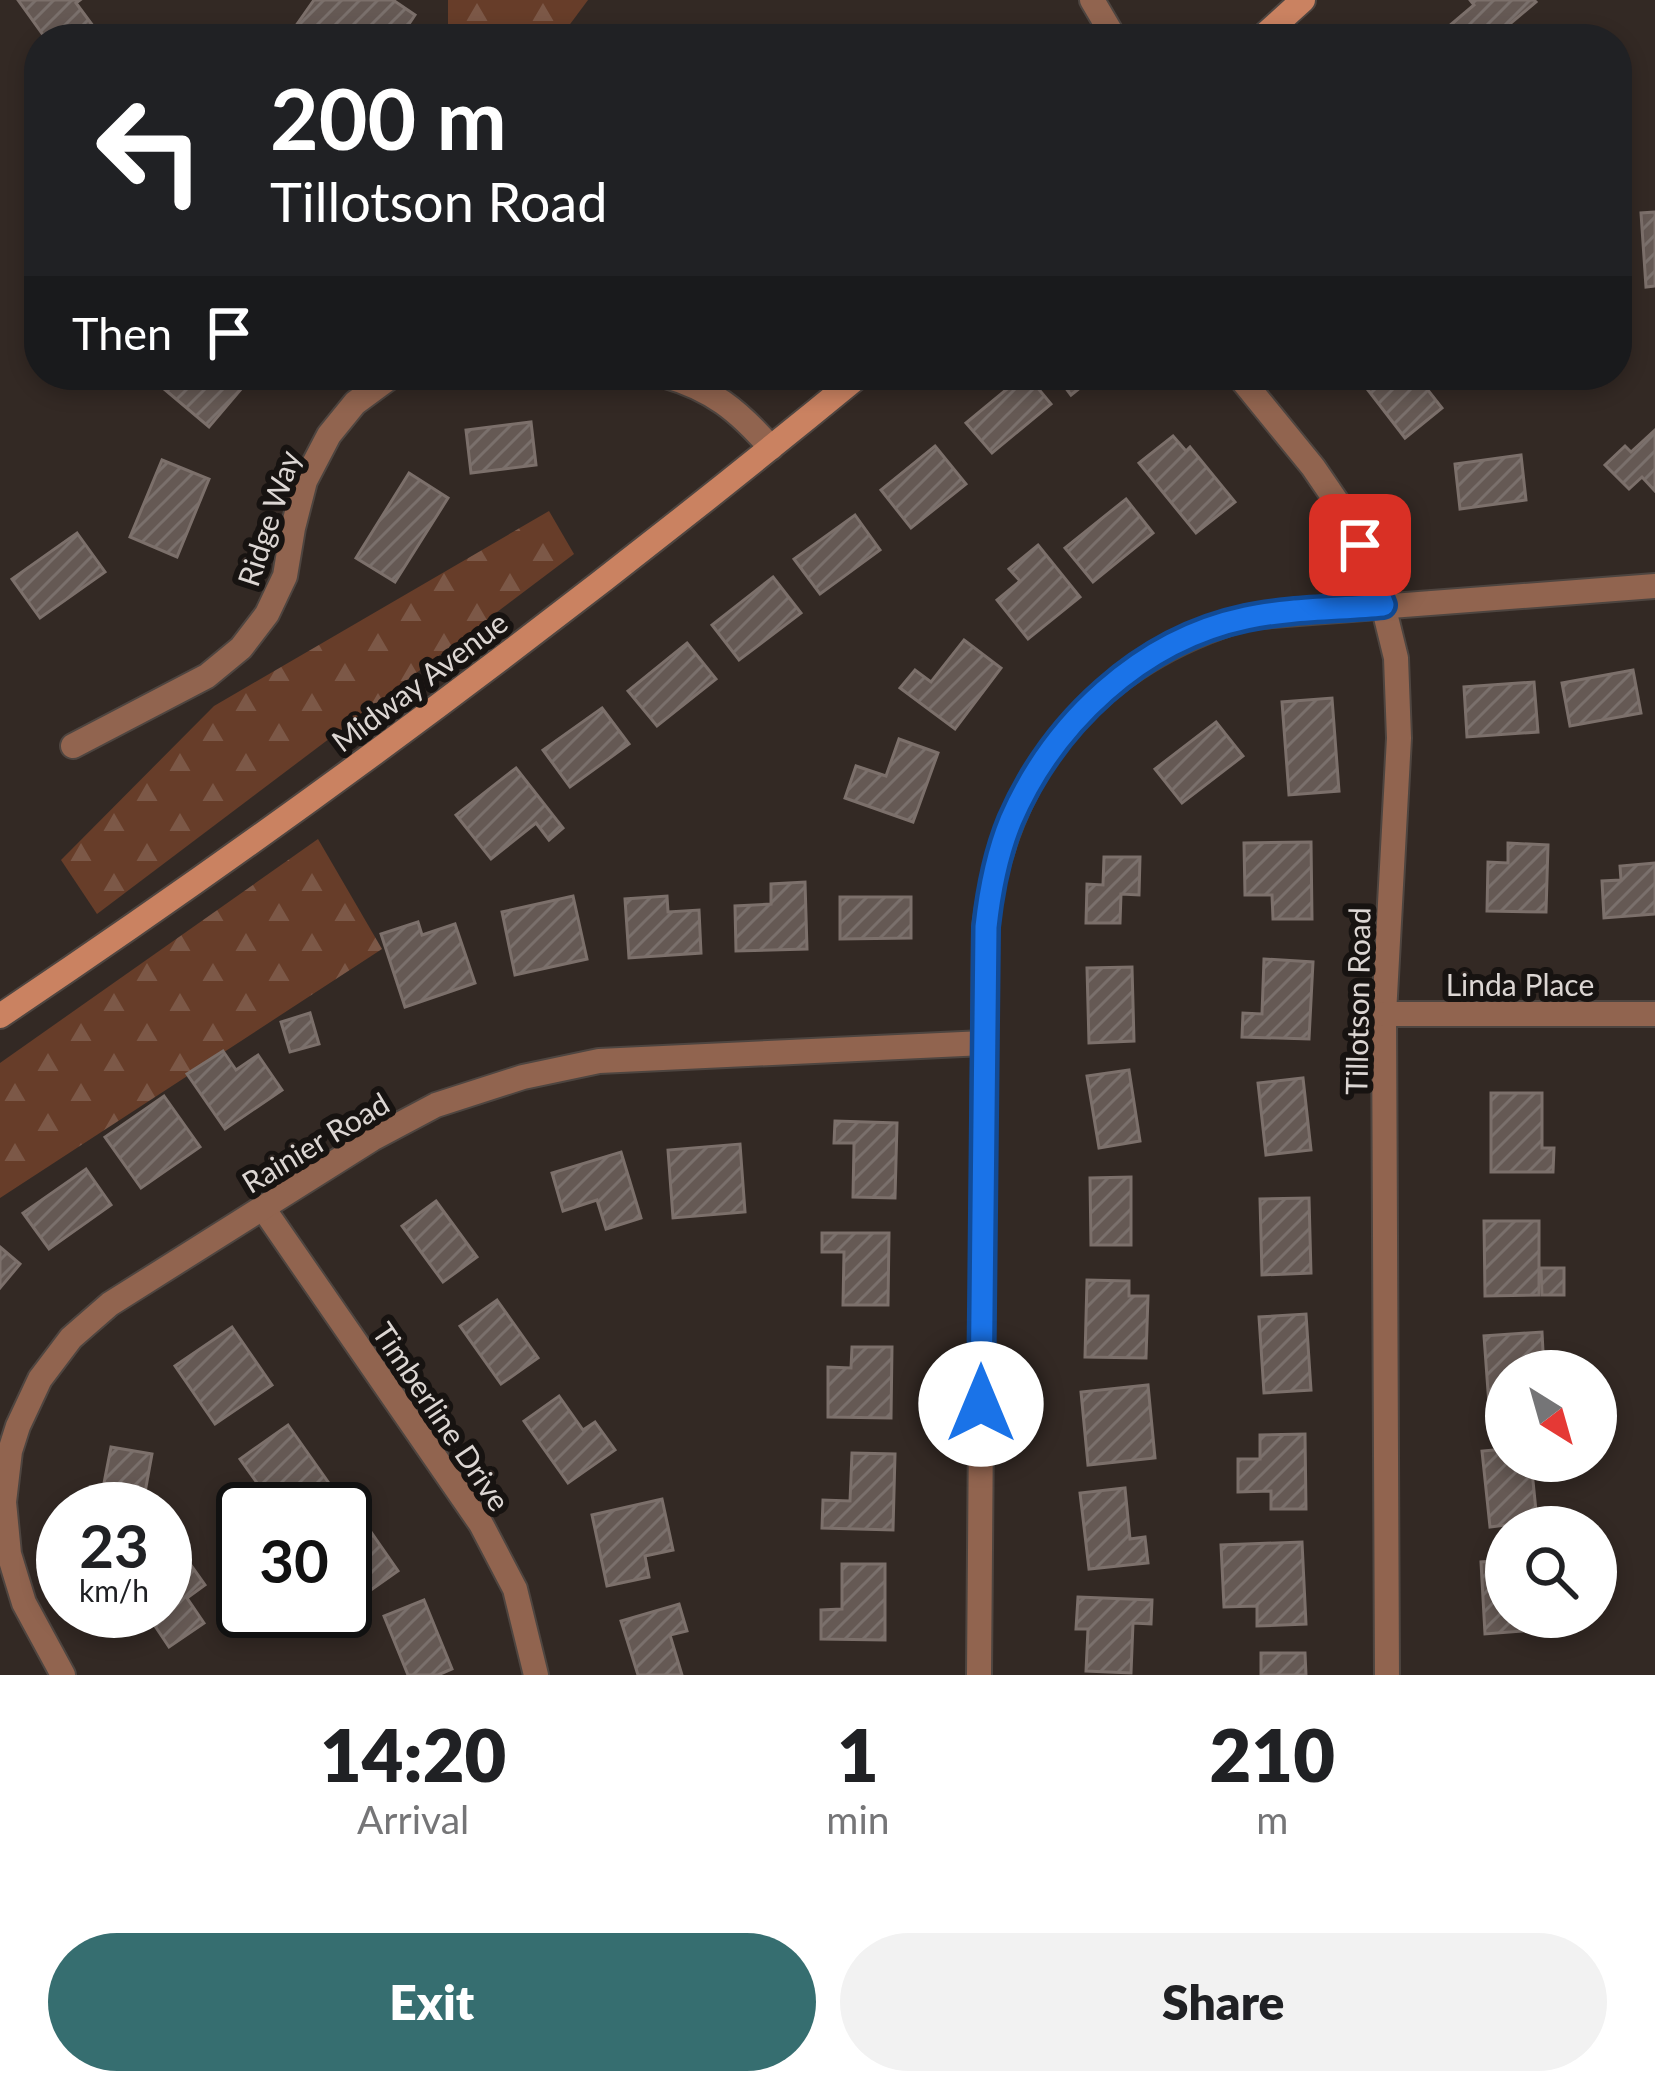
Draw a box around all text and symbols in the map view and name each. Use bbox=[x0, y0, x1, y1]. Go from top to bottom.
text: 200 m bbox=[270, 67, 507, 168]
icon: left bbox=[72, 72, 228, 228]
text: Tillotson Road bbox=[270, 169, 607, 234]
icon: arrive bbox=[196, 300, 262, 366]
text: Then bbox=[72, 306, 172, 360]
street label: Ridge Way bbox=[229, 445, 307, 590]
pin bbox=[1309, 494, 1411, 596]
icon: arrive bbox=[1327, 512, 1393, 578]
street label: Midway Avenue bbox=[324, 603, 514, 759]
street label: Tillotson Road bbox=[1337, 907, 1377, 1095]
street label: Linda Place bbox=[1446, 966, 1594, 1002]
street label: Rainier Road bbox=[235, 1084, 395, 1200]
street label: Timberline Drive bbox=[366, 1315, 518, 1517]
position arrow bbox=[918, 1341, 1044, 1467]
north arrow bbox=[1485, 1350, 1617, 1482]
map controls bbox=[1485, 1350, 1617, 1638]
speed limit sign: 30 bbox=[216, 1482, 372, 1638]
button: search bbox=[1485, 1506, 1617, 1638]
text: 23 bbox=[79, 1509, 149, 1581]
text: km/h bbox=[79, 1572, 149, 1608]
text: 14:20 bbox=[320, 1711, 506, 1797]
text: 1 bbox=[837, 1711, 879, 1797]
text: 210 bbox=[1210, 1711, 1335, 1797]
text: Arrival bbox=[357, 1796, 469, 1842]
text: min bbox=[826, 1796, 890, 1842]
text: m bbox=[1256, 1796, 1288, 1842]
button: Exit bbox=[48, 1933, 816, 2071]
button: Share bbox=[840, 1933, 1607, 2071]

